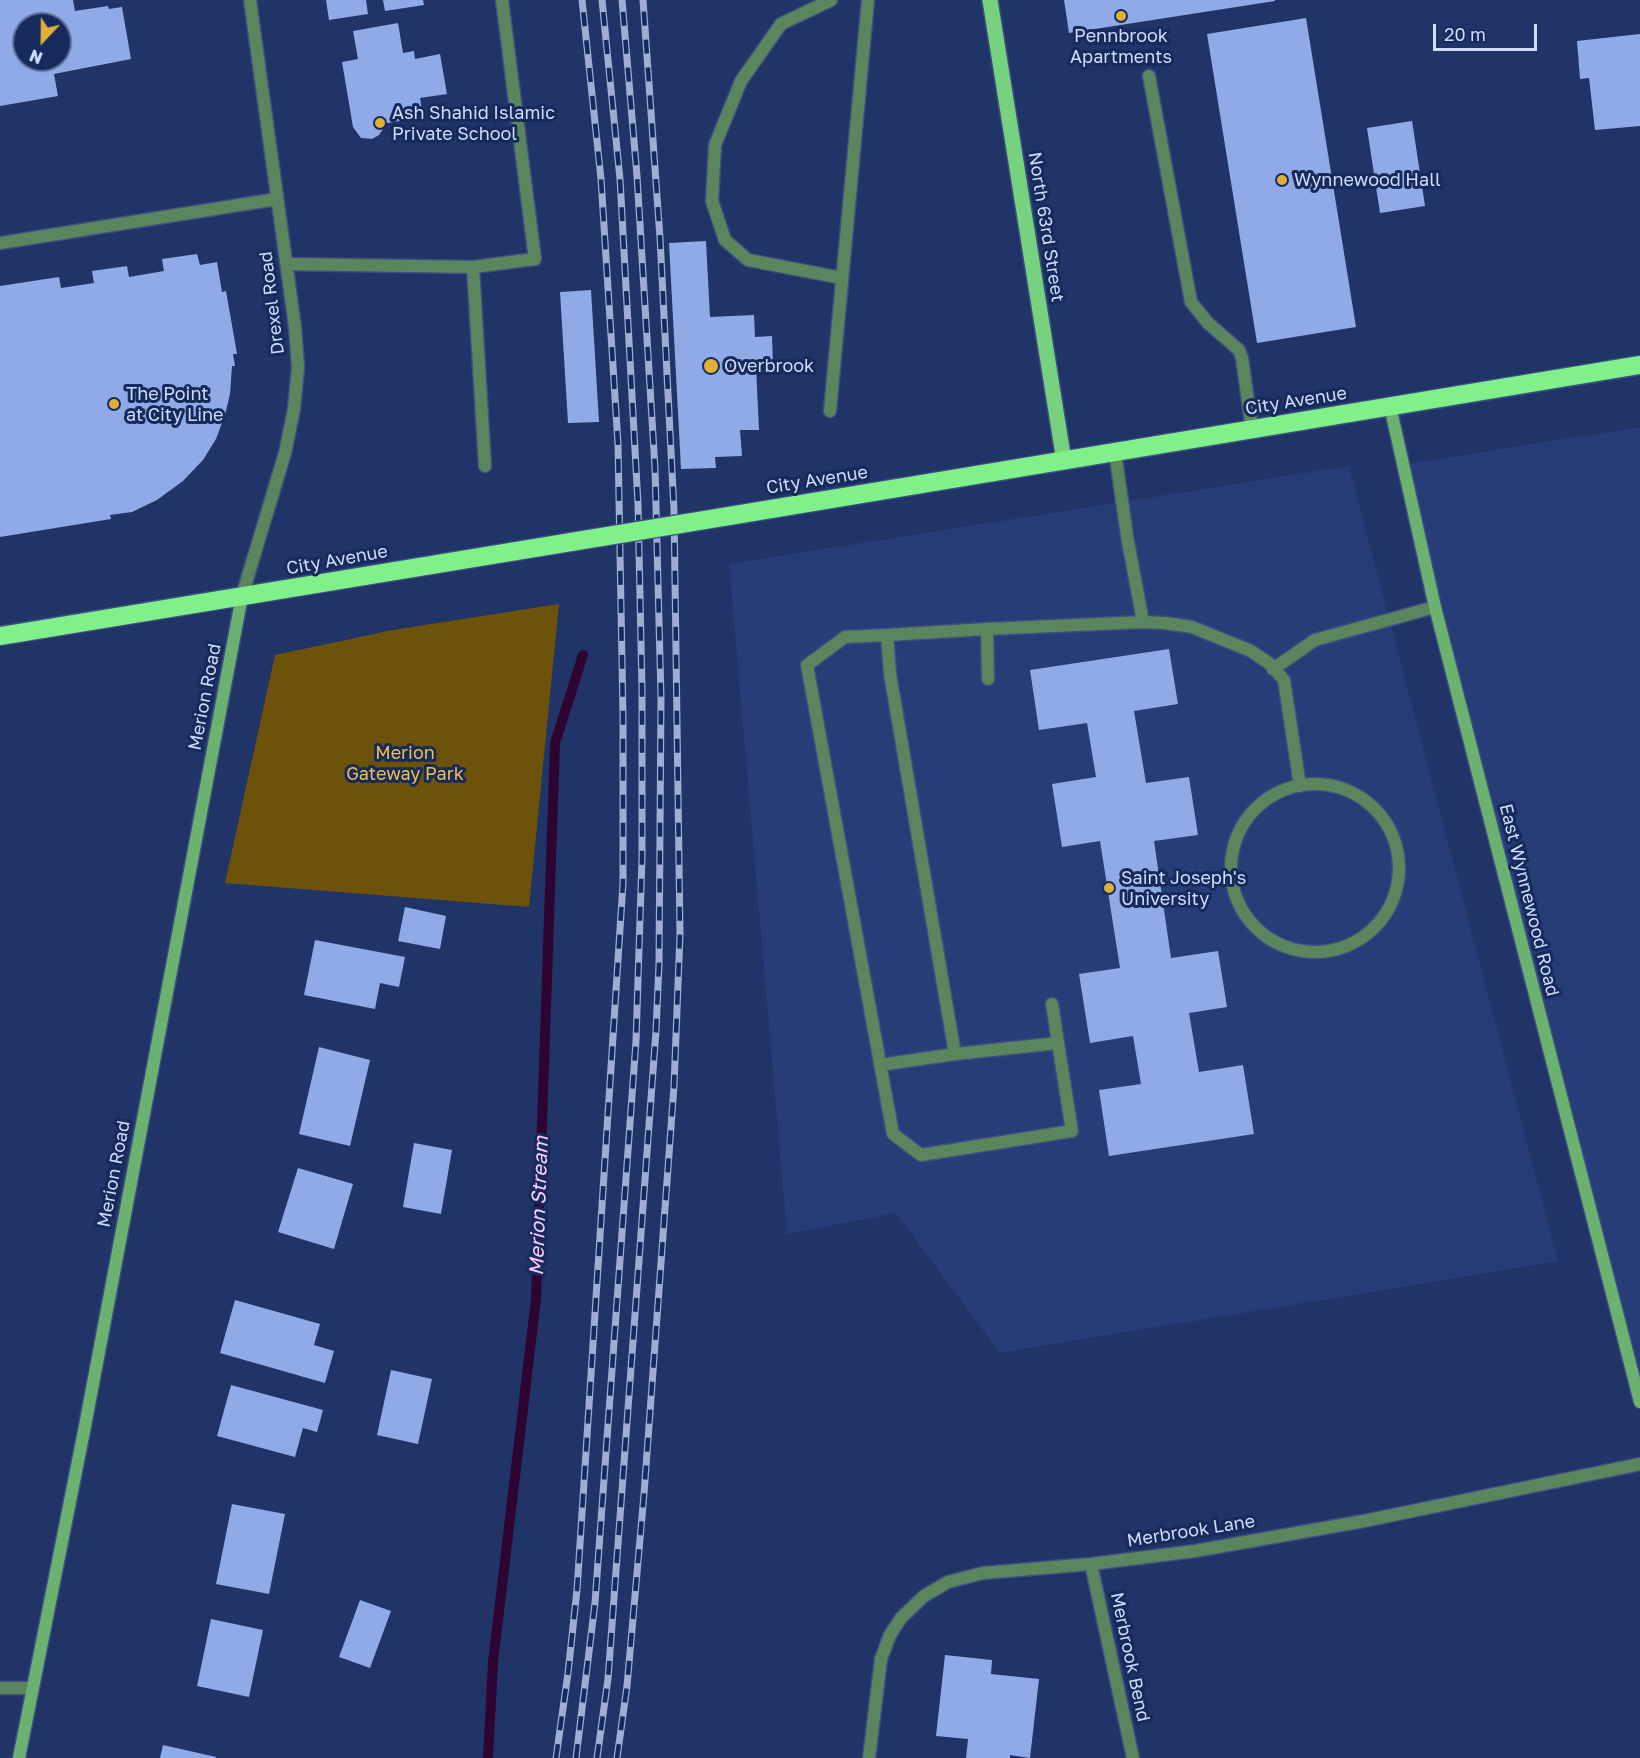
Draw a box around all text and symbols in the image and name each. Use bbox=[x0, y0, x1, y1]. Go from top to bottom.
marker: Pennbrook Apartments bbox=[1114, 9, 1128, 23]
north arrow bbox=[12, 12, 72, 72]
scale bar bbox=[1436, 12, 1540, 50]
text: 20 m bbox=[1444, 23, 1486, 45]
place label: Pennbrook Apartments bbox=[1070, 25, 1172, 68]
text: N bbox=[27, 45, 45, 68]
place label: Ash Shahid Islamic Private School bbox=[392, 102, 555, 144]
marker: Ash Shahid Islamic Private School bbox=[373, 116, 387, 130]
street label: North 63rd Street bbox=[1023, 150, 1069, 304]
place label: Wynnewood Hall bbox=[1294, 169, 1441, 191]
marker: Wynnewood Hall bbox=[1275, 173, 1289, 187]
street label: Drexel Road bbox=[255, 250, 289, 356]
place label: Overbrook bbox=[724, 355, 814, 377]
marker: Overbrook bbox=[702, 357, 720, 375]
street label: City Avenue bbox=[1244, 382, 1348, 420]
place label: The Point at City Line bbox=[126, 383, 223, 426]
marker: The Point at City Line bbox=[107, 397, 121, 411]
street label: City Avenue bbox=[765, 461, 869, 499]
street label: City Avenue bbox=[285, 540, 389, 580]
street label: Merion Road bbox=[184, 642, 226, 752]
park label: Merion Gateway Park bbox=[346, 742, 464, 784]
street label: East Wynnewood Road bbox=[1495, 802, 1563, 998]
place label: Saint Joseph's University bbox=[1121, 867, 1246, 910]
marker: Saint Joseph's University bbox=[1102, 881, 1116, 895]
street label: Merion Road bbox=[93, 1119, 135, 1229]
water label: Merion Stream bbox=[525, 1136, 553, 1276]
street label: Merbrook Lane bbox=[1125, 1510, 1257, 1552]
street label: Merbrook Bend bbox=[1106, 1590, 1154, 1724]

